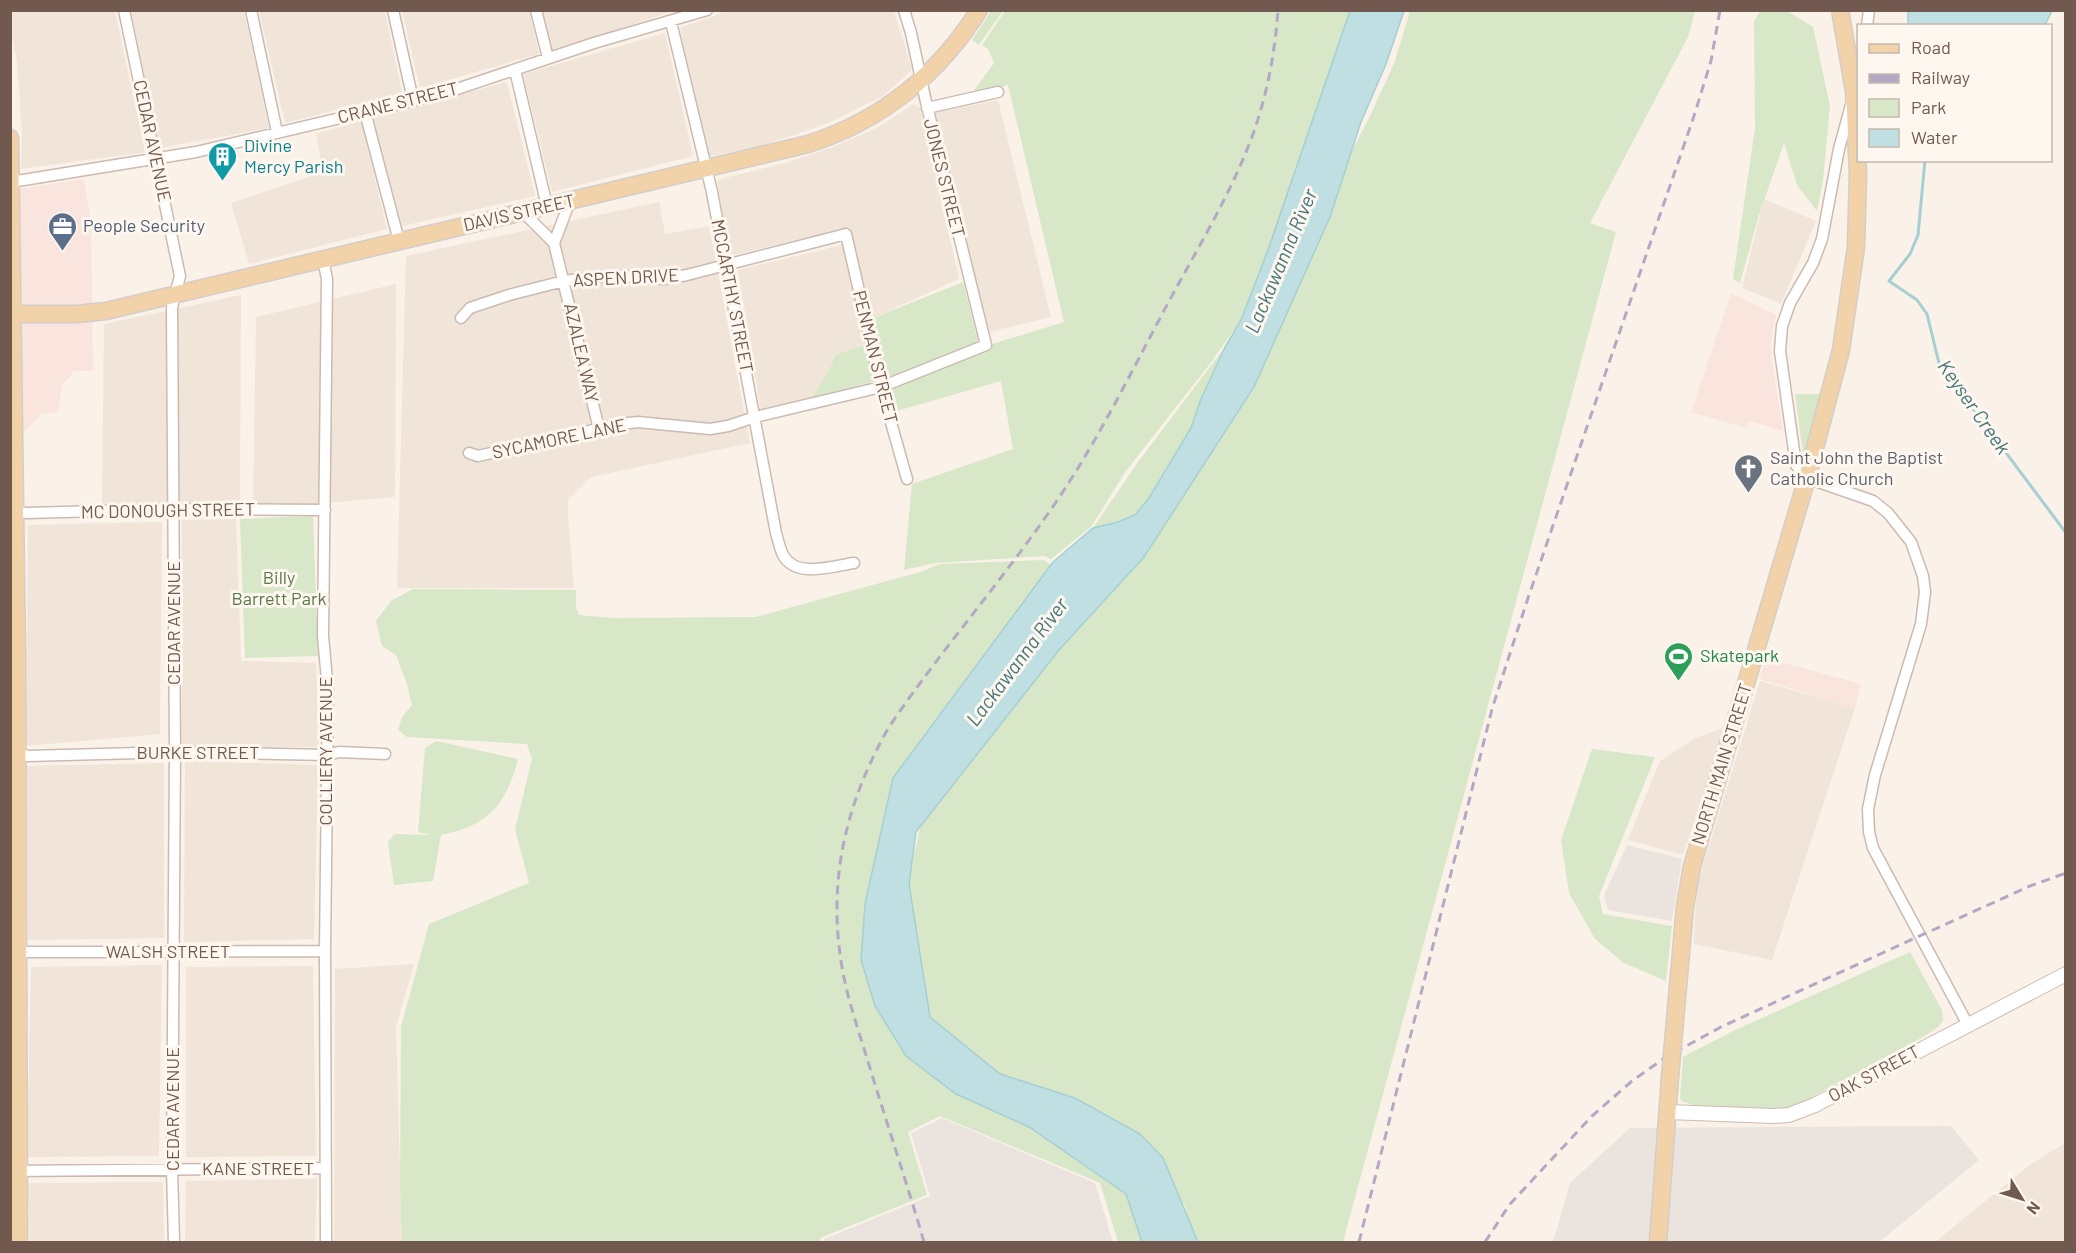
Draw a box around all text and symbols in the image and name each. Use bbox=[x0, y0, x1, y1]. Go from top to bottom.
legend bbox=[1857, 24, 2052, 162]
text: Road bbox=[1911, 36, 1951, 58]
text: Railway bbox=[1911, 66, 1970, 88]
street label: CRANE STREET bbox=[335, 76, 460, 128]
street label: CEDAR AVENUE bbox=[129, 78, 177, 204]
text: Park bbox=[1911, 96, 1946, 118]
street label: JONES STREET bbox=[920, 116, 970, 239]
text: Water bbox=[1911, 126, 1958, 148]
place label: Divine Mercy Parish bbox=[244, 134, 343, 177]
building icon: Divine Mercy Parish bbox=[207, 140, 239, 182]
water label: Lackawanna River bbox=[1239, 184, 1322, 336]
street label: DAVIS STREET bbox=[461, 189, 577, 236]
office icon: People Security bbox=[46, 210, 78, 252]
place label: People Security bbox=[83, 214, 205, 236]
street label: MCCARTHY STREET bbox=[707, 217, 759, 374]
street label: ASPEN DRIVE bbox=[572, 263, 680, 291]
street label: PENMAN STREET bbox=[849, 288, 903, 426]
street label: AZALEA WAY bbox=[560, 301, 604, 405]
water label: Keyser Creek bbox=[1934, 355, 2016, 458]
street label: SYCAMORE LANE bbox=[490, 413, 628, 463]
place label: Saint John the Baptist Catholic Church bbox=[1770, 446, 1943, 489]
church icon: Saint John the Baptist Catholic Church bbox=[1733, 452, 1765, 494]
street label: MC DONOUGH STREET bbox=[81, 497, 255, 523]
street label: CEDAR AVENUE bbox=[162, 561, 184, 685]
park label: Billy Barrett Park bbox=[232, 566, 326, 609]
water label: Lackawanna River bbox=[960, 592, 1073, 730]
sports icon: Skatepark bbox=[1663, 640, 1695, 682]
place label: Skatepark bbox=[1700, 644, 1779, 666]
street label: COLLIERY AVENUE bbox=[314, 677, 336, 825]
street label: NORTH MAIN STREET bbox=[1686, 680, 1756, 847]
street label: BURKE STREET bbox=[137, 741, 259, 763]
street label: WALSH STREET bbox=[106, 940, 230, 962]
street label: OAK STREET bbox=[1824, 1040, 1923, 1106]
street label: CEDAR AVENUE bbox=[161, 1047, 183, 1171]
street label: KANE STREET bbox=[202, 1157, 314, 1179]
north arrow bbox=[1992, 1169, 2052, 1229]
text: N bbox=[2023, 1199, 2045, 1219]

